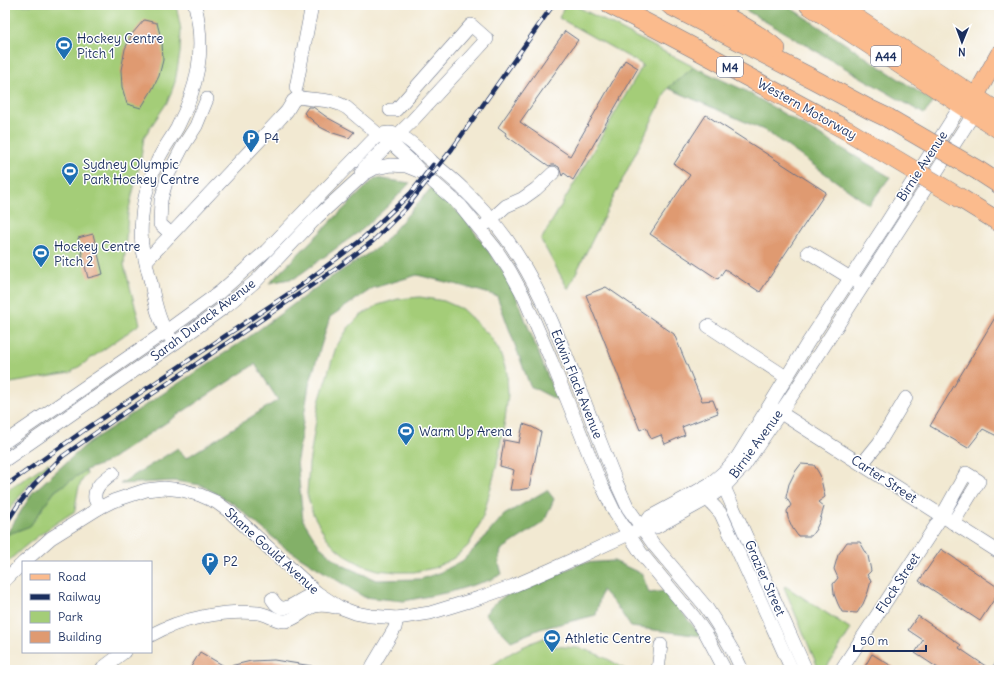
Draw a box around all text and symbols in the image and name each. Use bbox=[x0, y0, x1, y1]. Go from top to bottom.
north arrow bbox=[942, 22, 982, 62]
place label: Hockey Centre Pitch 1 bbox=[77, 30, 163, 62]
sports icon: Hockey Centre Pitch 1 bbox=[54, 35, 74, 60]
text: N bbox=[958, 45, 966, 59]
road number: A44 bbox=[871, 46, 901, 66]
road number: M4 bbox=[717, 57, 743, 77]
street label: Western Motorway bbox=[754, 75, 860, 143]
street label: Birnie Avenue bbox=[893, 127, 951, 205]
parking icon: P4 bbox=[241, 128, 261, 153]
place label: P4 bbox=[264, 130, 279, 147]
place label: Sydney Olympic Park Hockey Centre bbox=[83, 156, 199, 188]
sports icon: Sydney Olympic Park Hockey Centre bbox=[60, 161, 80, 186]
place label: Hockey Centre Pitch 2 bbox=[54, 238, 140, 270]
sports icon: Hockey Centre Pitch 2 bbox=[31, 243, 51, 268]
street label: Sarah Durack Avenue bbox=[147, 275, 259, 365]
street label: Edwin Flack Avenue bbox=[547, 327, 607, 441]
street label: Birnie Avenue bbox=[725, 406, 787, 482]
sports icon: Warm Up Arena bbox=[396, 421, 416, 446]
place label: Warm Up Arena bbox=[419, 423, 512, 440]
street label: Carter Street bbox=[848, 451, 921, 507]
street label: Shane Gould Avenue bbox=[221, 504, 323, 598]
street label: Grazier Street bbox=[741, 537, 790, 619]
street label: Flock Street bbox=[872, 549, 924, 616]
parking icon: P2 bbox=[200, 551, 220, 576]
place label: P2 bbox=[223, 553, 238, 570]
legend bbox=[22, 561, 152, 653]
text: Road bbox=[58, 569, 86, 584]
text: Railway bbox=[58, 589, 101, 604]
text: Park bbox=[58, 609, 83, 624]
scale bar bbox=[854, 627, 926, 653]
sports icon: Athletic Centre bbox=[542, 628, 562, 653]
text: Building bbox=[58, 629, 102, 644]
place label: Athletic Centre bbox=[565, 630, 651, 647]
text: 50 m bbox=[860, 633, 889, 648]

